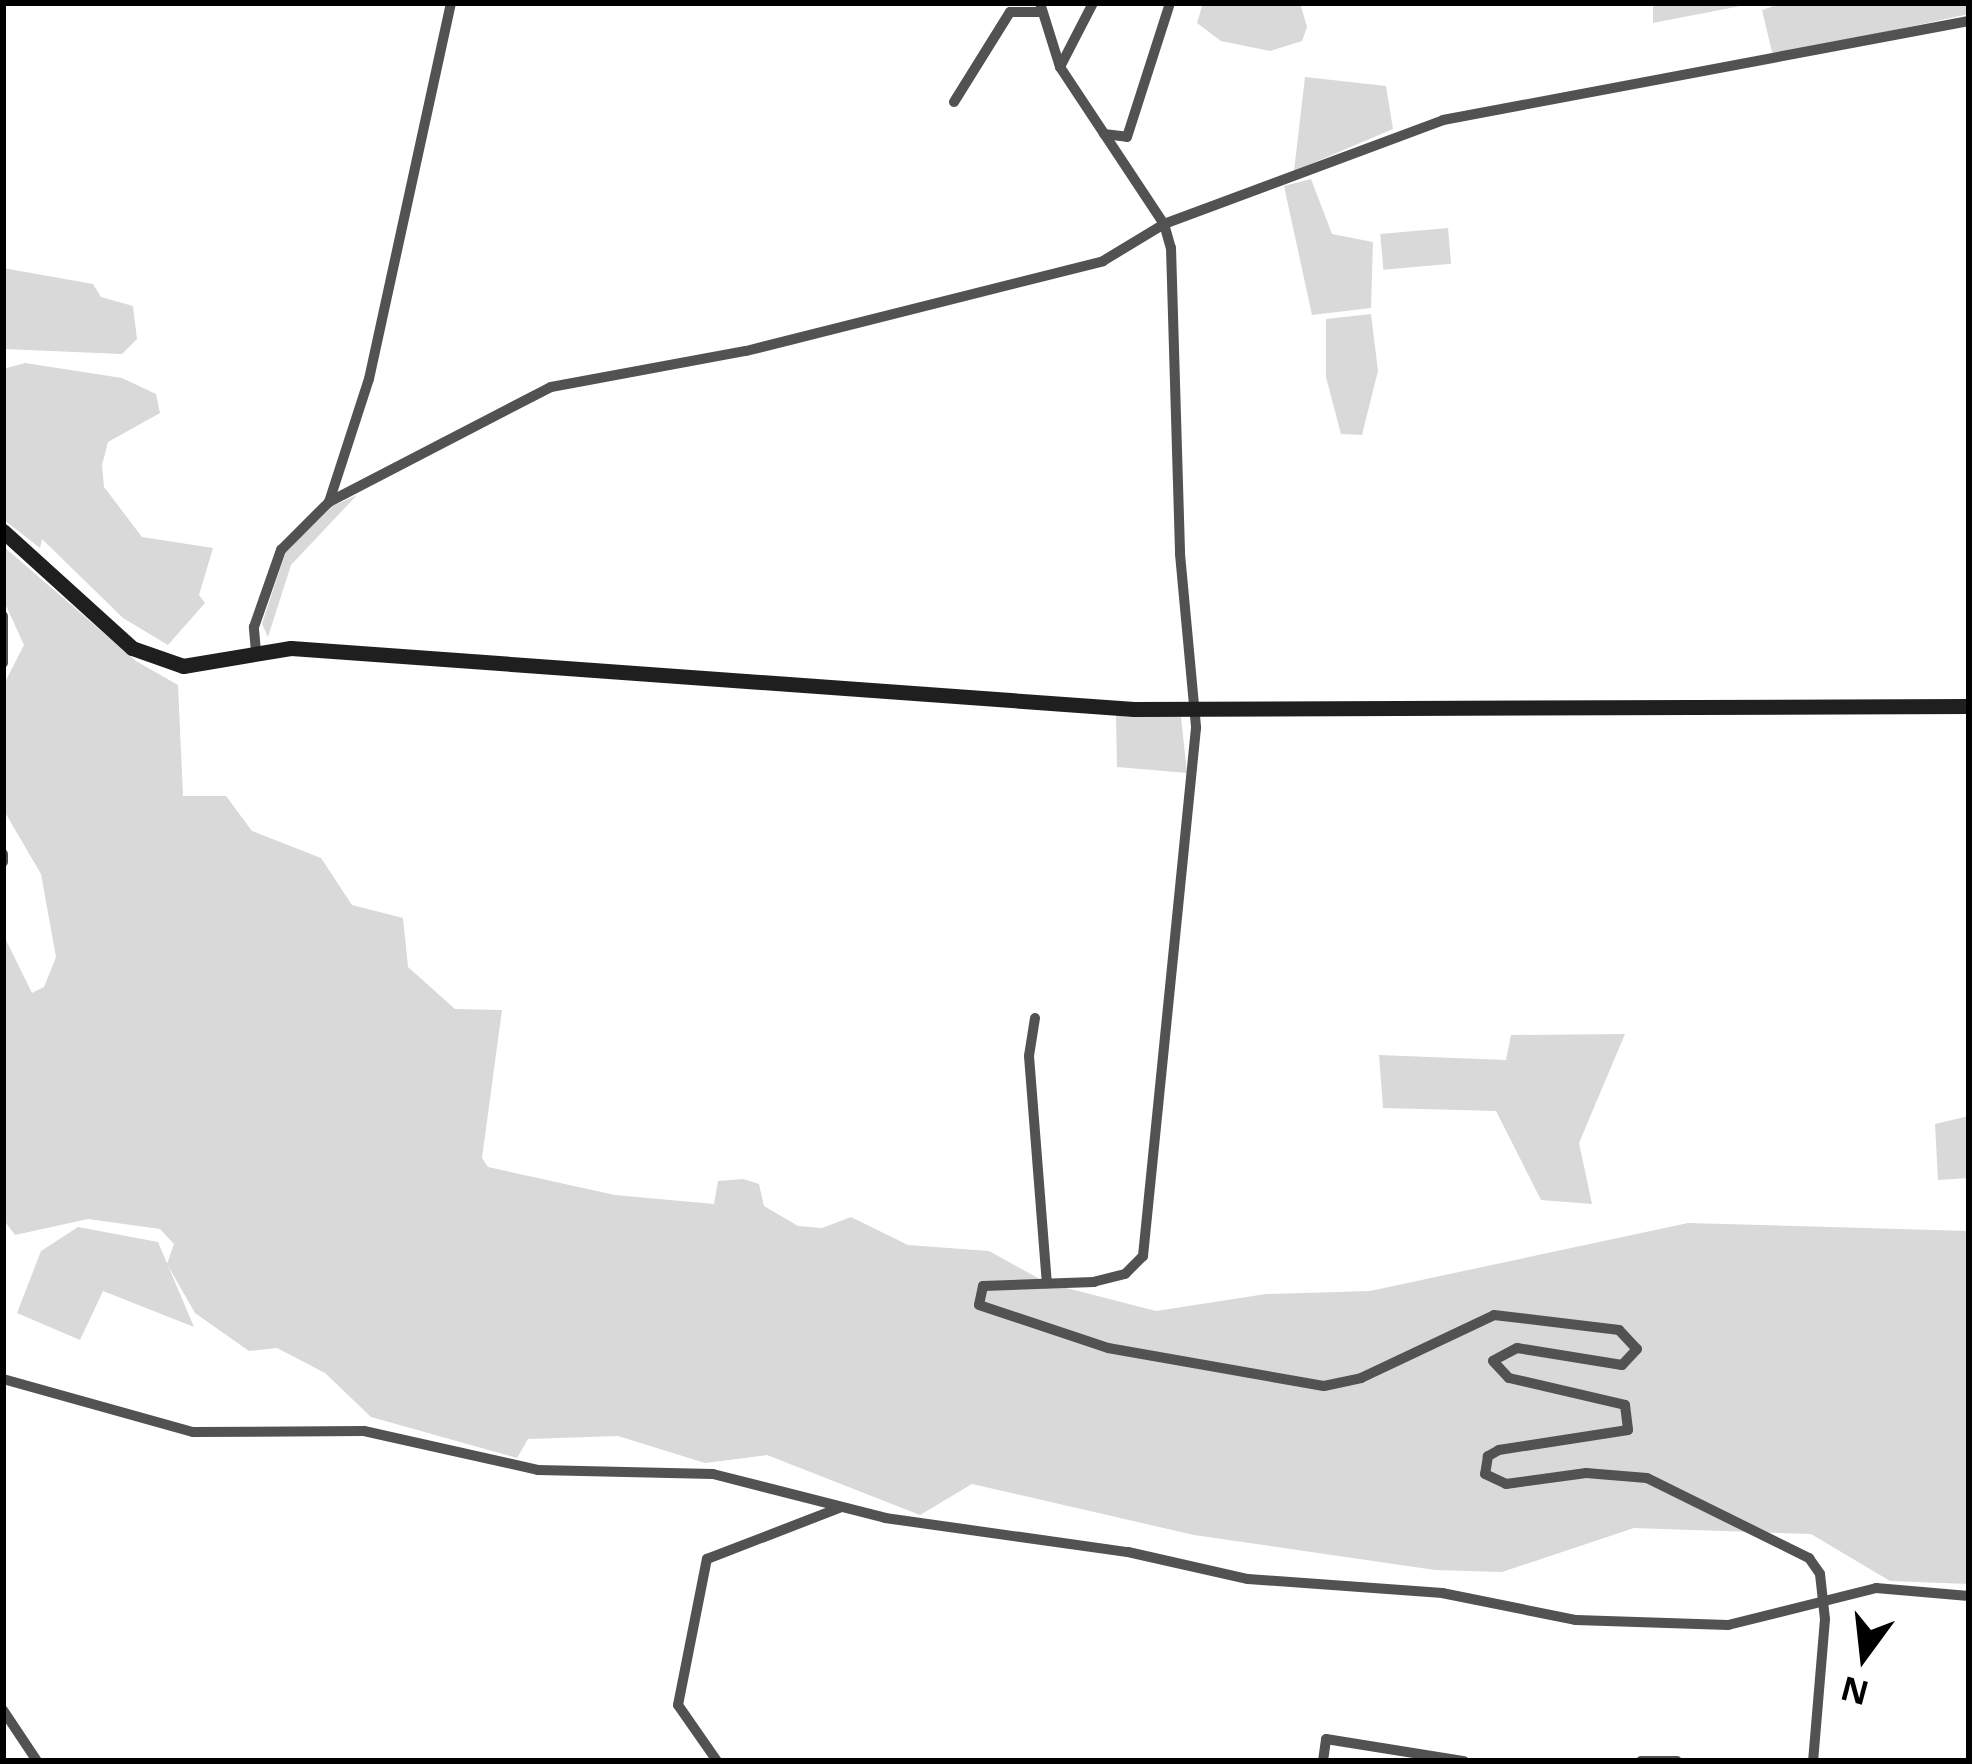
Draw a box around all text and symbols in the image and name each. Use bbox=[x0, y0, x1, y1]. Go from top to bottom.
north arrow bbox=[1804, 1596, 1924, 1716]
text: N bbox=[1836, 1666, 1873, 1716]

